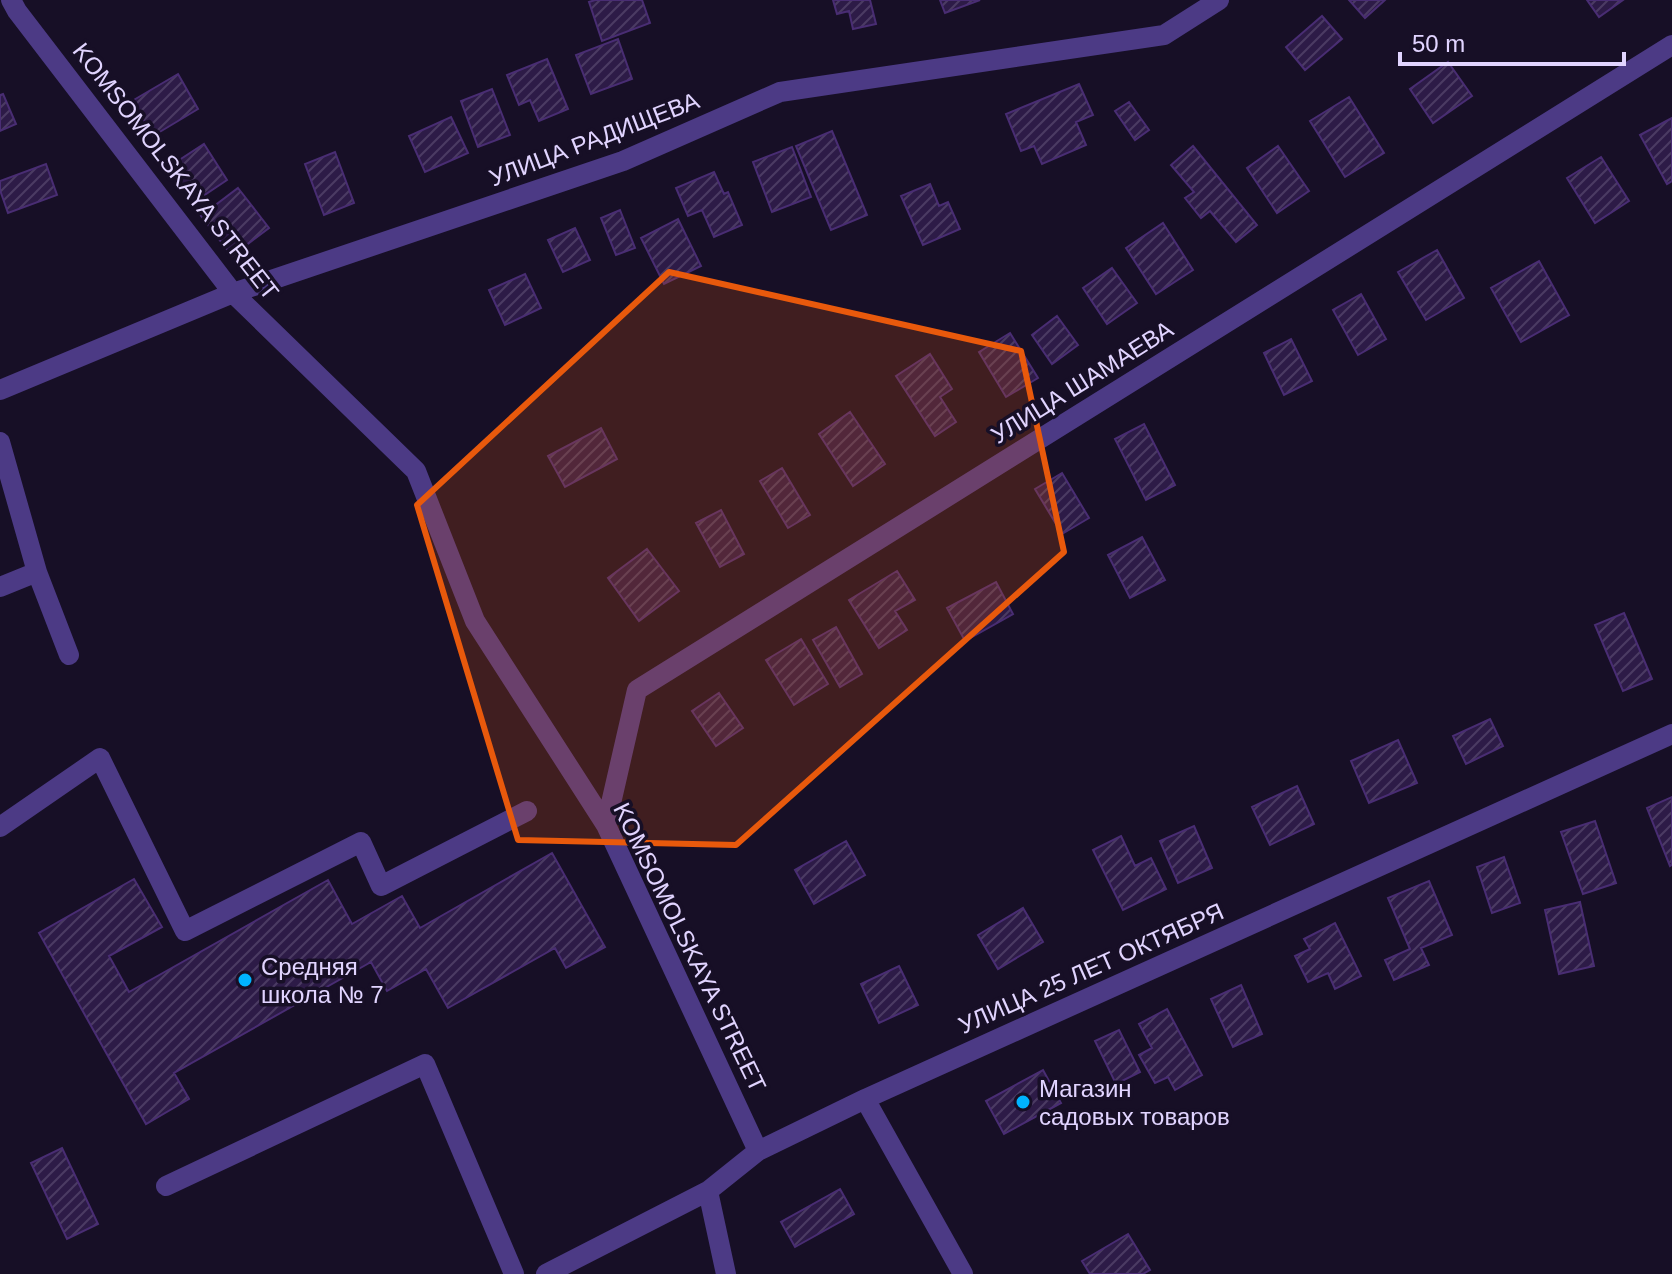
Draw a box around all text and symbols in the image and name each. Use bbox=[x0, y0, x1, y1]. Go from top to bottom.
scale bar bbox=[1400, 16, 1624, 66]
text: 50 m bbox=[1412, 30, 1465, 57]
street label: KOMSOMOLSKAYA STREET bbox=[68, 37, 285, 305]
street label: УЛИЦА РАДИЩЕВА bbox=[485, 87, 703, 191]
street label: УЛИЦА ШАМАЕВА bbox=[986, 315, 1178, 449]
street label: KOMSOMOLSKAYA STREET bbox=[608, 798, 772, 1096]
street label: УЛИЦА 25 ЛЕТ ОКТЯБРЯ bbox=[954, 897, 1228, 1039]
place label: Средняя школа № 7 bbox=[261, 953, 384, 1008]
marker: Средняя школа № 7 bbox=[236, 971, 254, 989]
place label: Магазин садовых товаров bbox=[1039, 1075, 1230, 1130]
marker: Магазин садовых товаров bbox=[1014, 1093, 1032, 1111]

